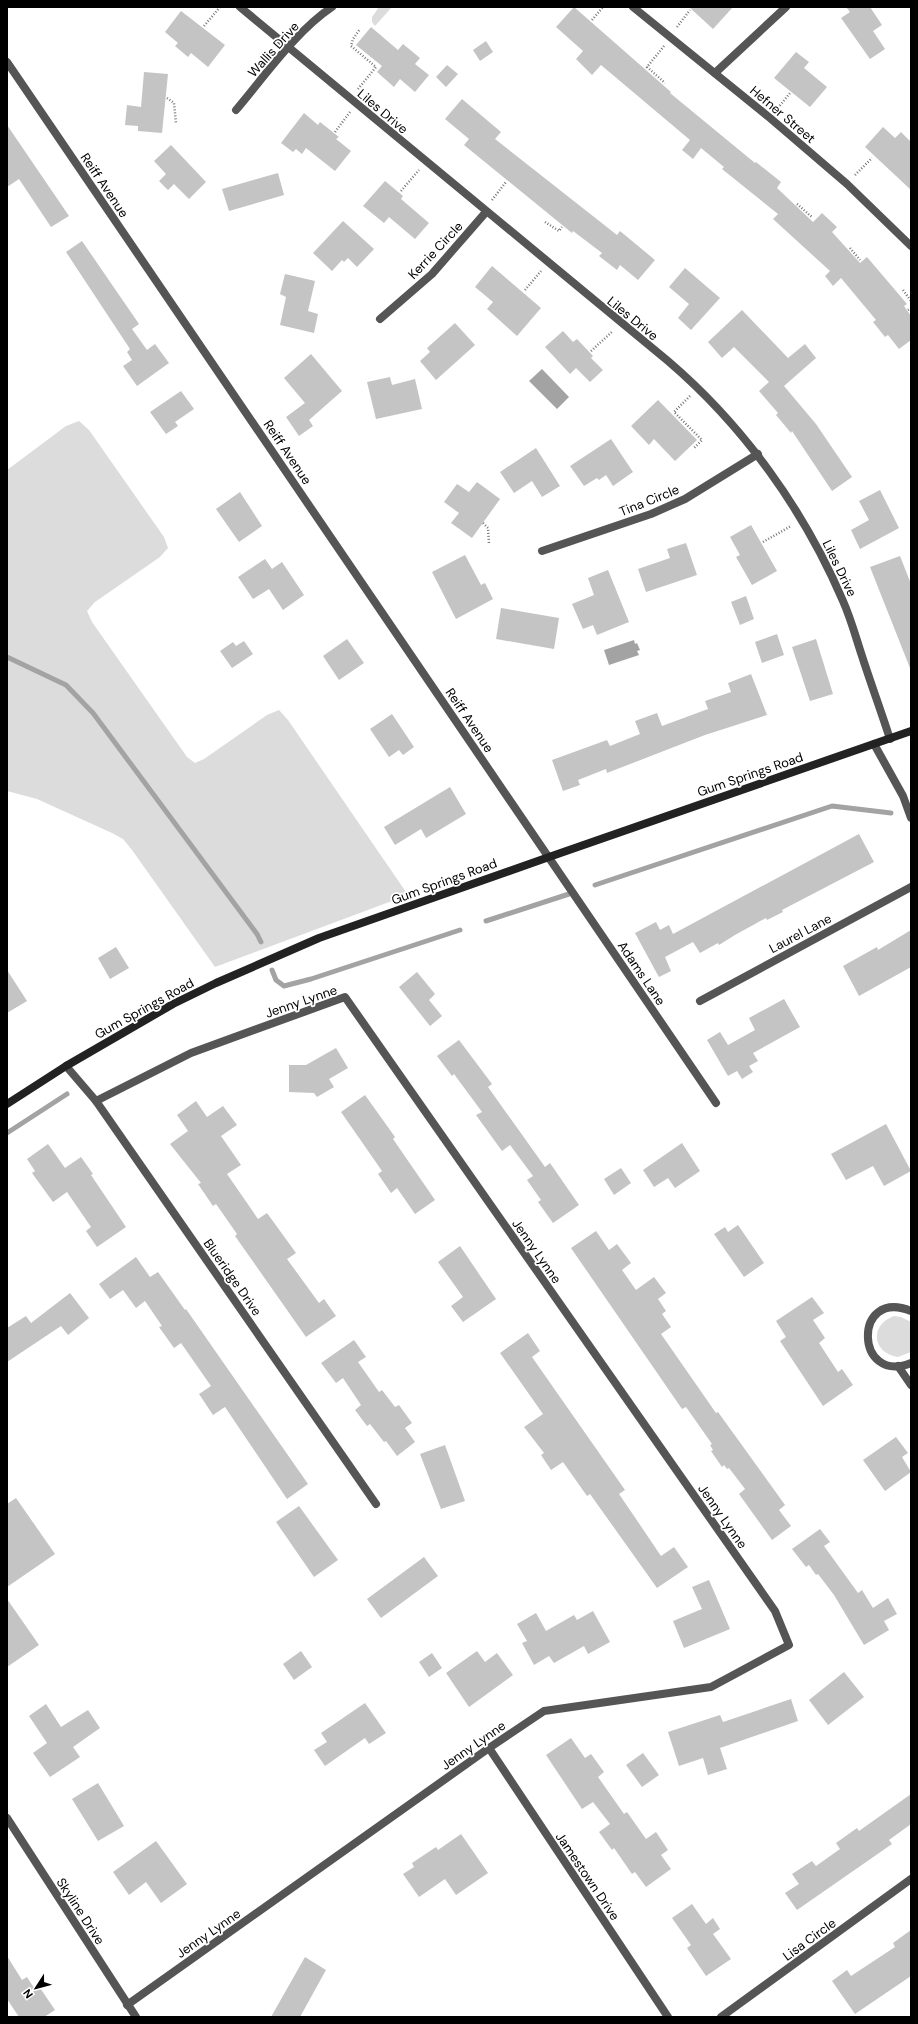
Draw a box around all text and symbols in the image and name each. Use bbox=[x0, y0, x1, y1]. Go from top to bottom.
street label: Wallis Drive bbox=[244, 18, 303, 81]
street label: Hefner Street bbox=[746, 82, 819, 147]
street label: Liles Drive bbox=[354, 85, 412, 138]
street label: Reiff Avenue bbox=[77, 150, 132, 221]
street label: Kerrie Circle bbox=[404, 218, 466, 283]
street label: Liles Drive bbox=[604, 293, 662, 344]
street label: Reiff Avenue bbox=[260, 417, 315, 488]
street label: Tina Circle bbox=[617, 481, 682, 520]
street label: Liles Drive bbox=[819, 537, 861, 599]
street label: Reiff Avenue bbox=[442, 685, 497, 756]
street label: Gum Springs Road bbox=[695, 748, 805, 801]
street label: Gum Springs Road bbox=[389, 855, 499, 908]
street label: Laurel Lane bbox=[766, 910, 834, 957]
street label: Adams Lane bbox=[614, 938, 669, 1009]
street label: Gum Springs Road bbox=[92, 974, 197, 1043]
street label: Jenny Lynne bbox=[263, 981, 339, 1022]
street label: Jenny Lynne bbox=[508, 1216, 565, 1287]
street label: Blueridge Drive bbox=[200, 1235, 265, 1319]
street label: Jenny Lynne bbox=[694, 1481, 751, 1552]
street label: Jenny Lynne bbox=[438, 1717, 509, 1774]
street label: Jamestown Drive bbox=[552, 1829, 623, 1924]
street label: Skyline Drive bbox=[53, 1875, 109, 1948]
street label: Jenny Lynne bbox=[173, 1905, 244, 1962]
street label: Lisa Circle bbox=[779, 1914, 839, 1964]
north arrow bbox=[16, 1968, 56, 2008]
text: N bbox=[20, 1987, 36, 2001]

